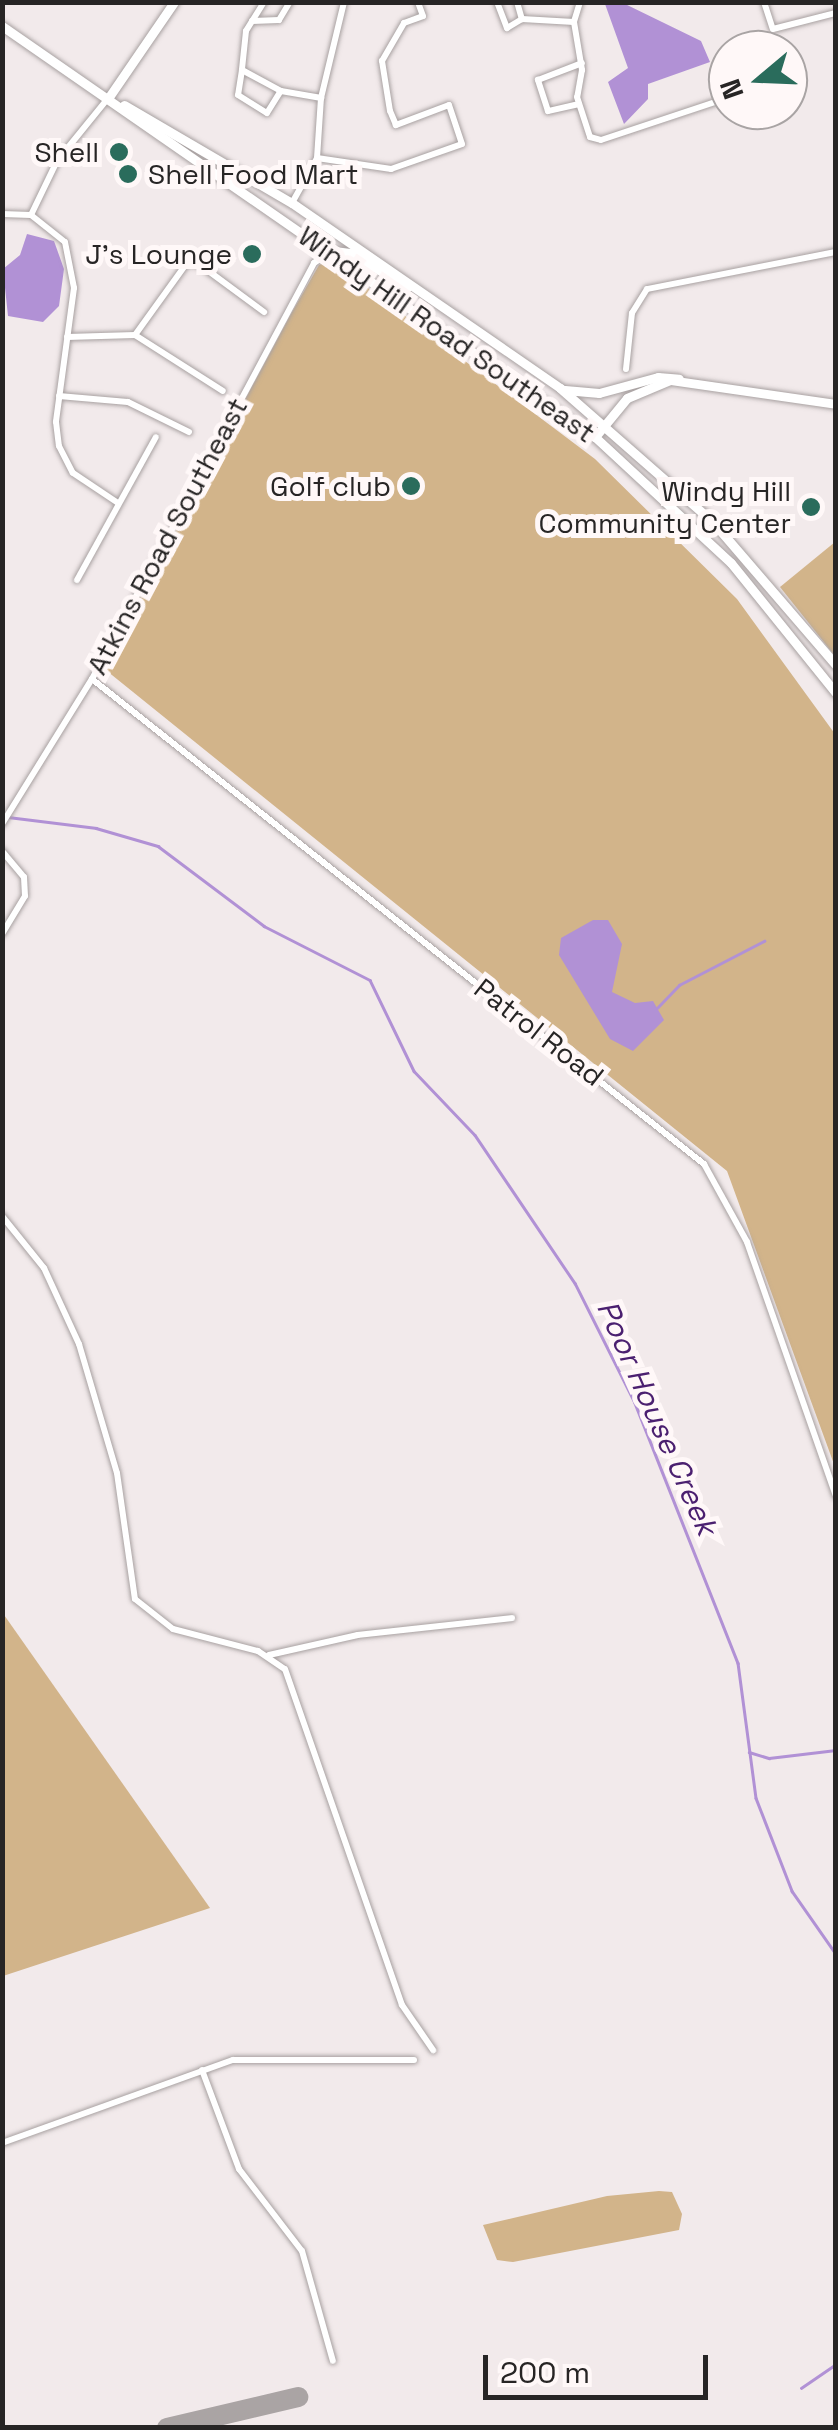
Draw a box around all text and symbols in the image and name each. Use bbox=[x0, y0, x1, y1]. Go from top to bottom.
north arrow bbox=[708, 30, 808, 130]
text: N bbox=[711, 74, 752, 104]
place label: Shell bbox=[34, 135, 99, 169]
marker: Shell bbox=[108, 141, 130, 163]
place label: Shell Food Mart bbox=[148, 157, 358, 191]
marker: Shell Food Mart bbox=[117, 163, 139, 185]
street label: Windy Hill Road Southeast bbox=[292, 219, 602, 449]
place label: J's Lounge bbox=[85, 237, 232, 271]
marker: J's Lounge bbox=[241, 243, 263, 265]
street label: Atkins Road Southeast bbox=[80, 392, 254, 680]
place label: Golf club bbox=[270, 469, 391, 503]
place label: Windy Hill Community Center bbox=[539, 474, 791, 540]
marker: Golf club bbox=[400, 475, 422, 497]
marker: Windy Hill Community Center bbox=[800, 496, 822, 518]
street label: Patrol Road bbox=[468, 971, 610, 1093]
water label: Poor House Creek bbox=[589, 1295, 725, 1541]
scale bar bbox=[488, 2335, 713, 2397]
text: 200 m bbox=[500, 2353, 590, 2392]

